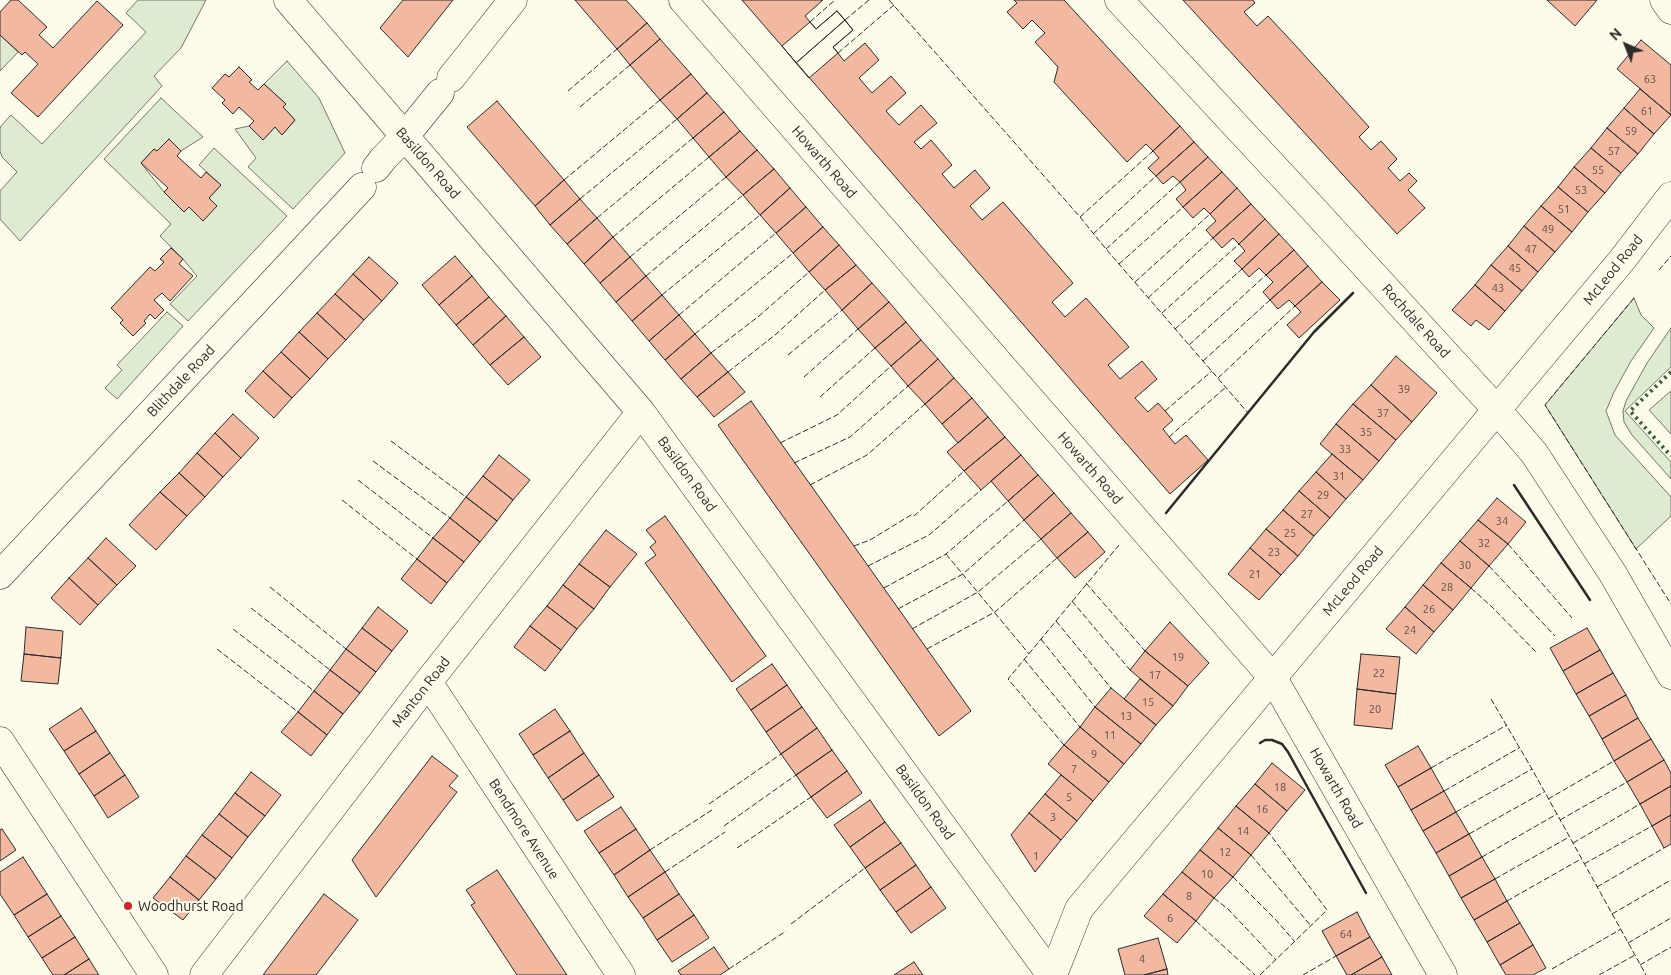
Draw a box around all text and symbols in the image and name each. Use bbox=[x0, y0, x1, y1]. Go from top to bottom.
north arrow bbox=[1601, 20, 1651, 70]
text: N bbox=[1606, 25, 1625, 44]
house number: 63 bbox=[1644, 72, 1656, 86]
house number: 61 bbox=[1641, 104, 1653, 118]
street label: Howarth Road bbox=[788, 122, 860, 202]
street label: Basildon Road bbox=[392, 124, 464, 202]
house number: 59 bbox=[1625, 124, 1637, 138]
house number: 57 bbox=[1608, 144, 1620, 158]
house number: 55 bbox=[1592, 163, 1604, 177]
house number: 53 bbox=[1575, 183, 1587, 197]
house number: 51 bbox=[1558, 202, 1570, 216]
house number: 49 bbox=[1542, 222, 1554, 236]
street label: McLeod Road bbox=[1580, 232, 1646, 308]
house number: 47 bbox=[1525, 242, 1537, 256]
house number: 45 bbox=[1509, 261, 1521, 275]
street label: Rochdale Road bbox=[1378, 281, 1454, 361]
house number: 43 bbox=[1492, 281, 1504, 295]
street label: Blithdale Road bbox=[144, 342, 218, 420]
house number: 39 bbox=[1398, 382, 1410, 396]
house number: 37 bbox=[1377, 406, 1389, 420]
house number: 35 bbox=[1360, 425, 1372, 439]
street label: Howarth Road bbox=[1054, 428, 1126, 508]
street label: Basildon Road bbox=[654, 433, 720, 515]
house number: 33 bbox=[1339, 442, 1351, 456]
house number: 31 bbox=[1333, 469, 1345, 483]
house number: 29 bbox=[1317, 488, 1329, 502]
house number: 27 bbox=[1301, 507, 1313, 521]
house number: 34 bbox=[1496, 514, 1508, 528]
house number: 25 bbox=[1284, 526, 1296, 540]
house number: 32 bbox=[1478, 536, 1490, 550]
street label: McLeod Road bbox=[1319, 543, 1387, 619]
house number: 23 bbox=[1268, 545, 1280, 559]
house number: 30 bbox=[1459, 558, 1471, 572]
house number: 21 bbox=[1249, 567, 1261, 581]
house number: 28 bbox=[1441, 580, 1453, 594]
house number: 26 bbox=[1423, 602, 1435, 616]
house number: 24 bbox=[1404, 623, 1416, 637]
house number: 19 bbox=[1172, 650, 1184, 664]
street label: Manton Road bbox=[388, 654, 454, 730]
house number: 22 bbox=[1373, 666, 1385, 680]
house number: 17 bbox=[1149, 668, 1161, 682]
house number: 15 bbox=[1142, 695, 1154, 709]
house number: 20 bbox=[1369, 702, 1381, 716]
house number: 13 bbox=[1120, 709, 1132, 723]
house number: 11 bbox=[1104, 728, 1116, 742]
street label: Howarth Road bbox=[1306, 745, 1366, 831]
house number: 9 bbox=[1091, 747, 1097, 761]
street label: Basildon Road bbox=[892, 761, 958, 843]
house number: 7 bbox=[1071, 762, 1077, 776]
street label: Bendmore Avenue bbox=[485, 776, 563, 882]
house number: 18 bbox=[1274, 780, 1286, 794]
house number: 5 bbox=[1066, 790, 1072, 804]
house number: 16 bbox=[1256, 802, 1268, 816]
house number: 3 bbox=[1050, 810, 1056, 824]
house number: 14 bbox=[1237, 824, 1249, 838]
house number: 12 bbox=[1219, 845, 1231, 859]
house number: 1 bbox=[1033, 849, 1039, 863]
house number: 10 bbox=[1201, 867, 1213, 881]
house number: 8 bbox=[1186, 889, 1192, 903]
place label: Woodhurst Road bbox=[138, 898, 244, 914]
marker: Woodhurst Road bbox=[122, 900, 134, 912]
house number: 6 bbox=[1167, 911, 1173, 925]
house number: 64 bbox=[1340, 927, 1352, 941]
house number: 4 bbox=[1139, 952, 1145, 966]

